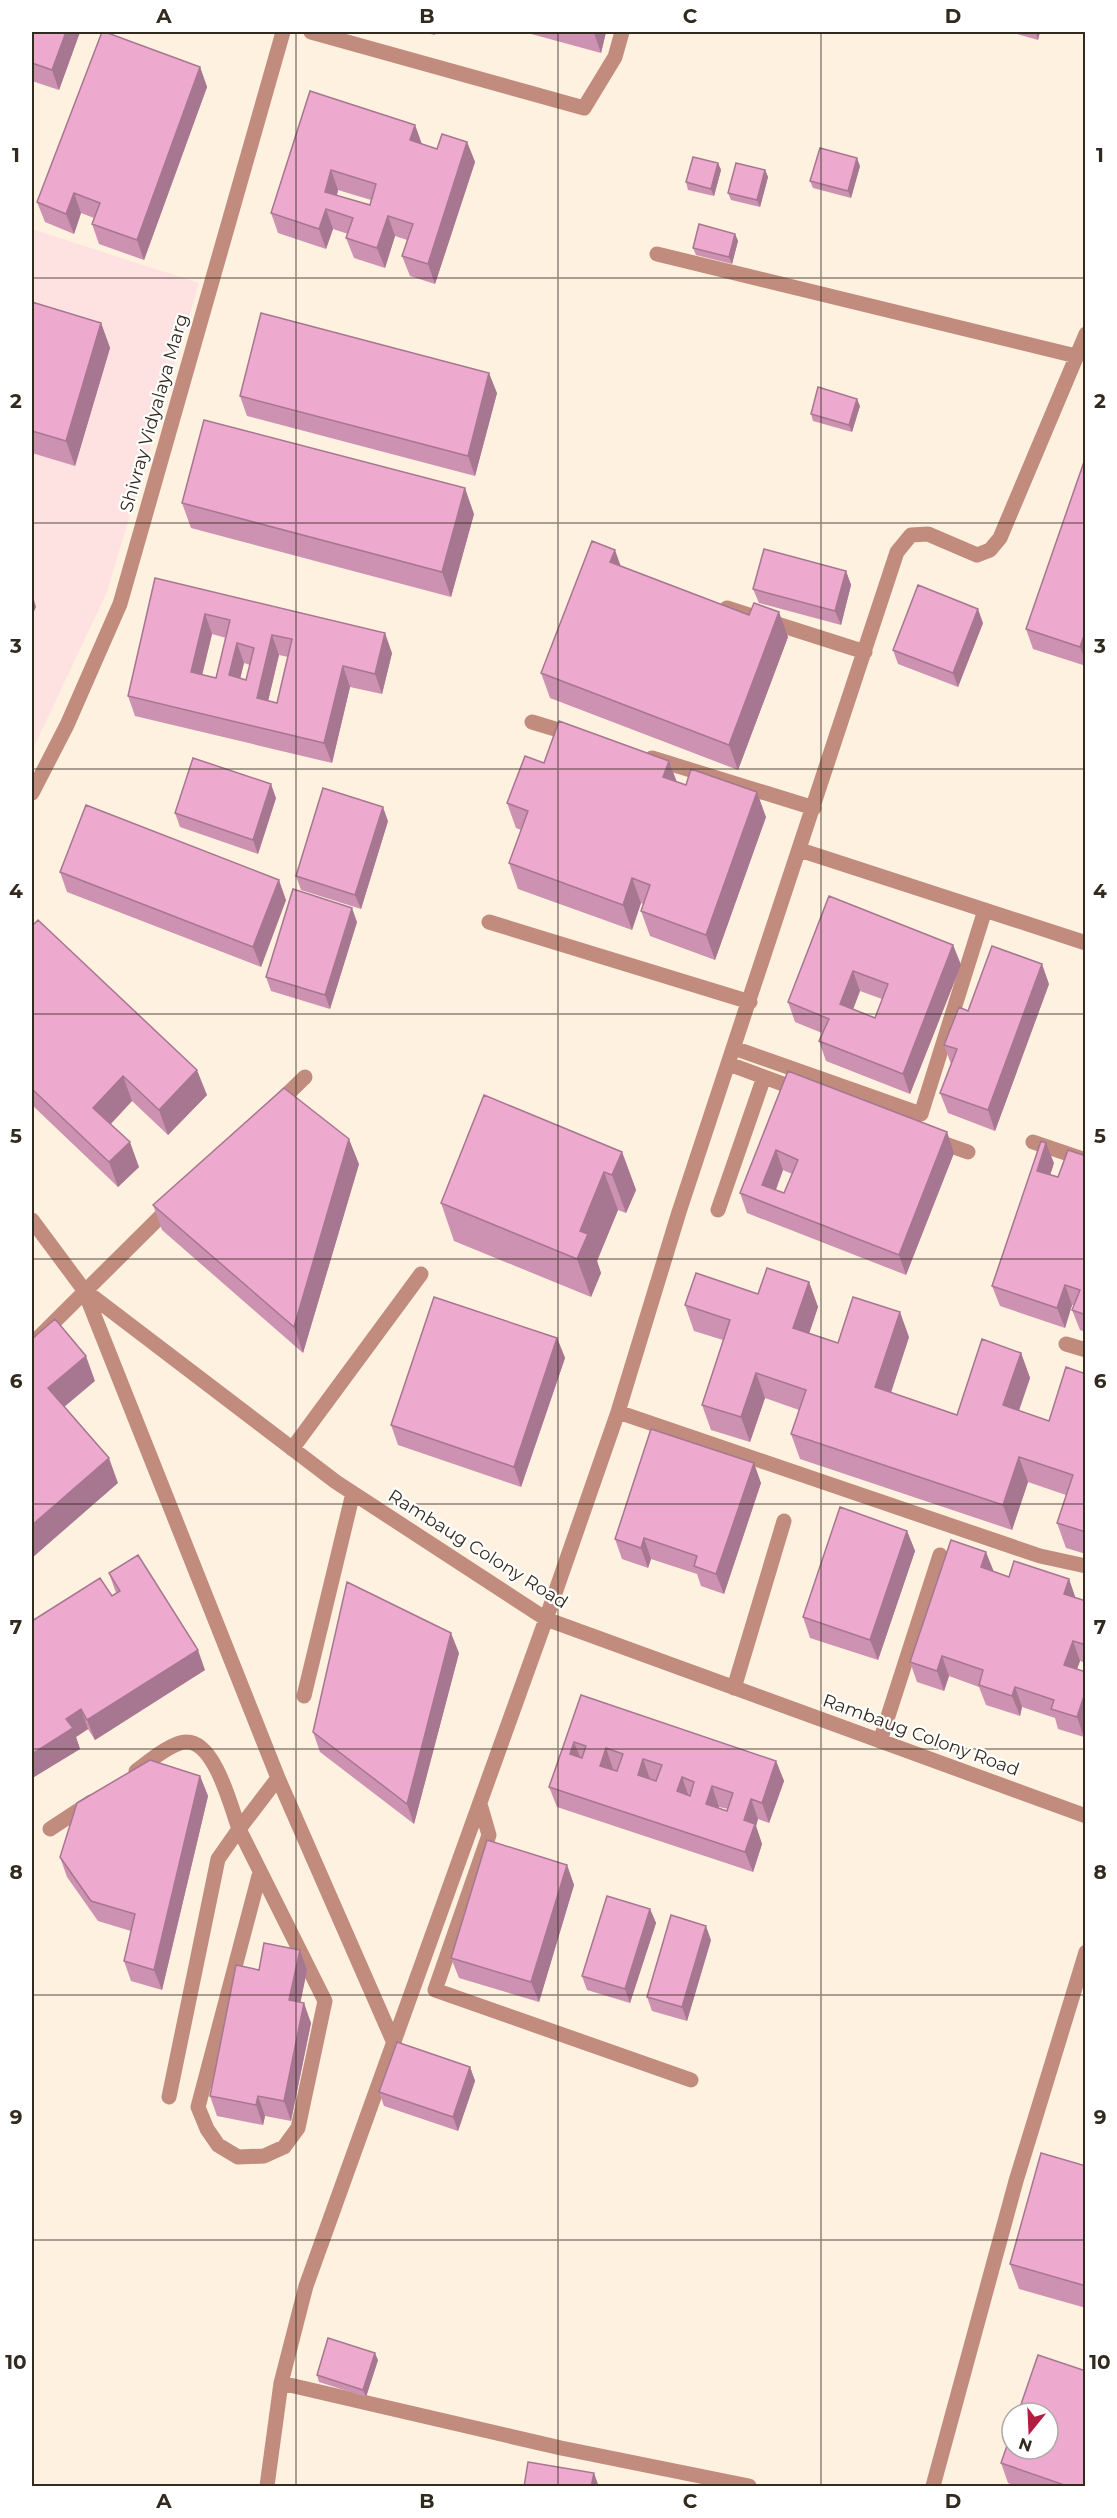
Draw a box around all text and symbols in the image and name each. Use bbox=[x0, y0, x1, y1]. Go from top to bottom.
text: A bbox=[155, 4, 172, 28]
text: B bbox=[419, 4, 435, 28]
text: C bbox=[683, 4, 698, 28]
text: D bbox=[945, 4, 961, 28]
text: 1 bbox=[12, 143, 20, 167]
text: 1 bbox=[1096, 143, 1104, 167]
street label: Shivray Vidyalaya Marg bbox=[115, 311, 193, 515]
text: 2 bbox=[10, 389, 22, 413]
text: 2 bbox=[1094, 389, 1106, 413]
text: 3 bbox=[9, 634, 22, 658]
text: 3 bbox=[1093, 634, 1106, 658]
text: 4 bbox=[9, 879, 23, 903]
text: 4 bbox=[1093, 879, 1107, 903]
text: 5 bbox=[10, 1124, 22, 1148]
text: 5 bbox=[1094, 1124, 1106, 1148]
text: 6 bbox=[10, 1369, 23, 1393]
text: 6 bbox=[1094, 1369, 1107, 1393]
street label: Rambaug Colony Road bbox=[384, 1485, 572, 1613]
text: 7 bbox=[10, 1615, 22, 1639]
text: 7 bbox=[1094, 1615, 1106, 1639]
street label: Rambaug Colony Road bbox=[820, 1689, 1022, 1781]
text: 8 bbox=[9, 1860, 23, 1884]
text: 8 bbox=[1093, 1860, 1107, 1884]
text: 9 bbox=[10, 2105, 22, 2129]
text: 9 bbox=[1094, 2105, 1106, 2129]
text: 10 bbox=[5, 2350, 27, 2374]
text: 10 bbox=[1089, 2350, 1111, 2374]
north arrow bbox=[1000, 2401, 1060, 2461]
text: N bbox=[1016, 2434, 1035, 2456]
text: A bbox=[155, 2489, 172, 2513]
text: B bbox=[419, 2489, 435, 2513]
text: C bbox=[683, 2489, 698, 2513]
text: D bbox=[945, 2489, 961, 2513]

